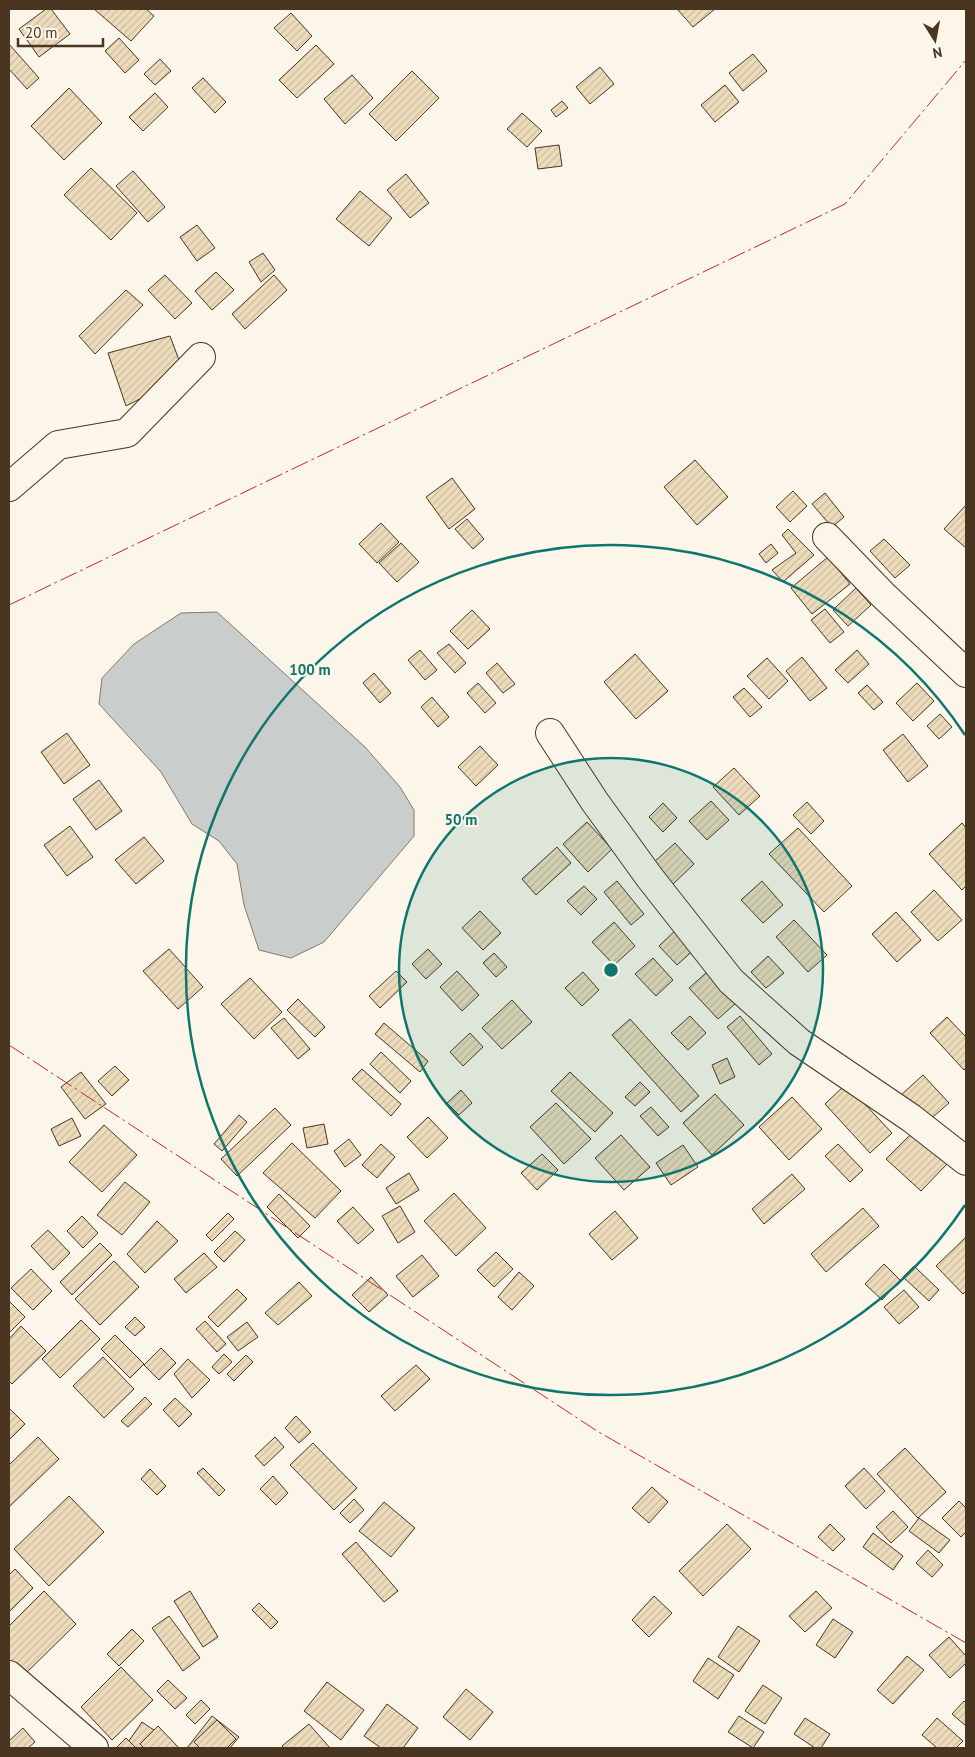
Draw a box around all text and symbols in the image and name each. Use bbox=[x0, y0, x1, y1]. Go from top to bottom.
scale bar bbox=[18, 15, 102, 47]
north arrow bbox=[910, 15, 960, 65]
text: 20 m bbox=[25, 23, 58, 42]
text: N bbox=[931, 43, 944, 62]
text: 100 m bbox=[289, 660, 331, 679]
text: 50 m bbox=[445, 810, 477, 829]
centre of rings bbox=[602, 961, 620, 979]

